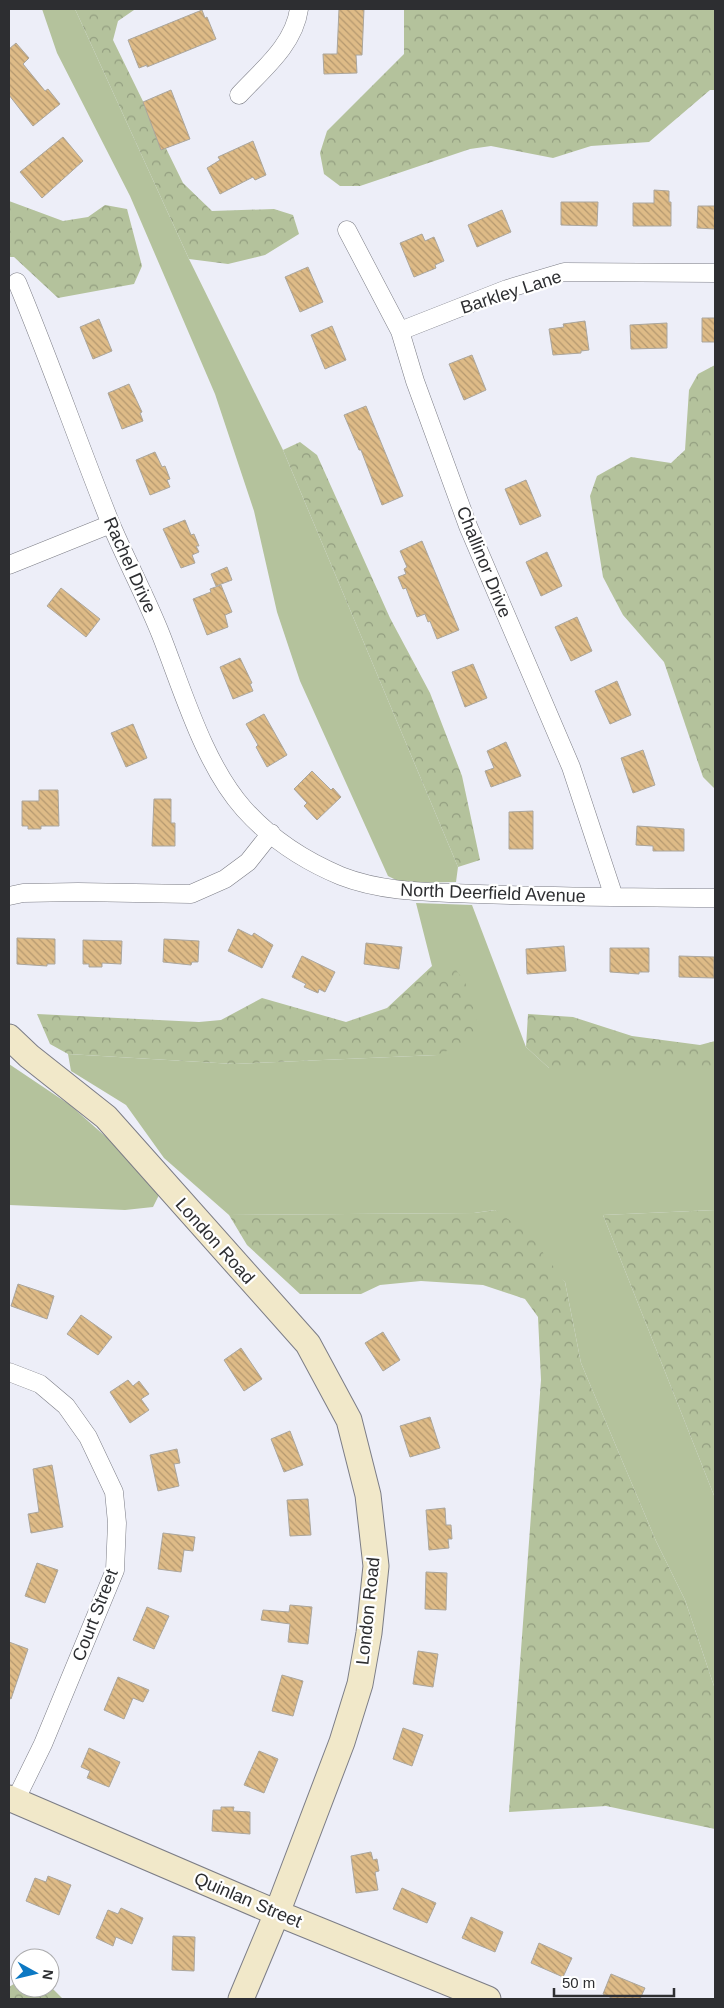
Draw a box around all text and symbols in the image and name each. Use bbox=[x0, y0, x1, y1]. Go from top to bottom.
street label: Barkley Lane bbox=[458, 266, 564, 318]
street label: Challinor Drive bbox=[453, 504, 515, 620]
street label: Rachel Drive bbox=[100, 514, 160, 616]
street label: North Deerfield Avenue bbox=[400, 880, 586, 906]
street label: London Road bbox=[171, 1194, 259, 1288]
street label: London Road bbox=[352, 1556, 384, 1666]
street label: Court Street bbox=[68, 1566, 122, 1664]
street label: Quinlan Street bbox=[191, 1868, 305, 1932]
north arrow bbox=[10, 1948, 60, 1998]
scale bar bbox=[554, 1966, 674, 1998]
text: N bbox=[39, 1969, 57, 1981]
text: 50 m bbox=[562, 1974, 595, 1991]

